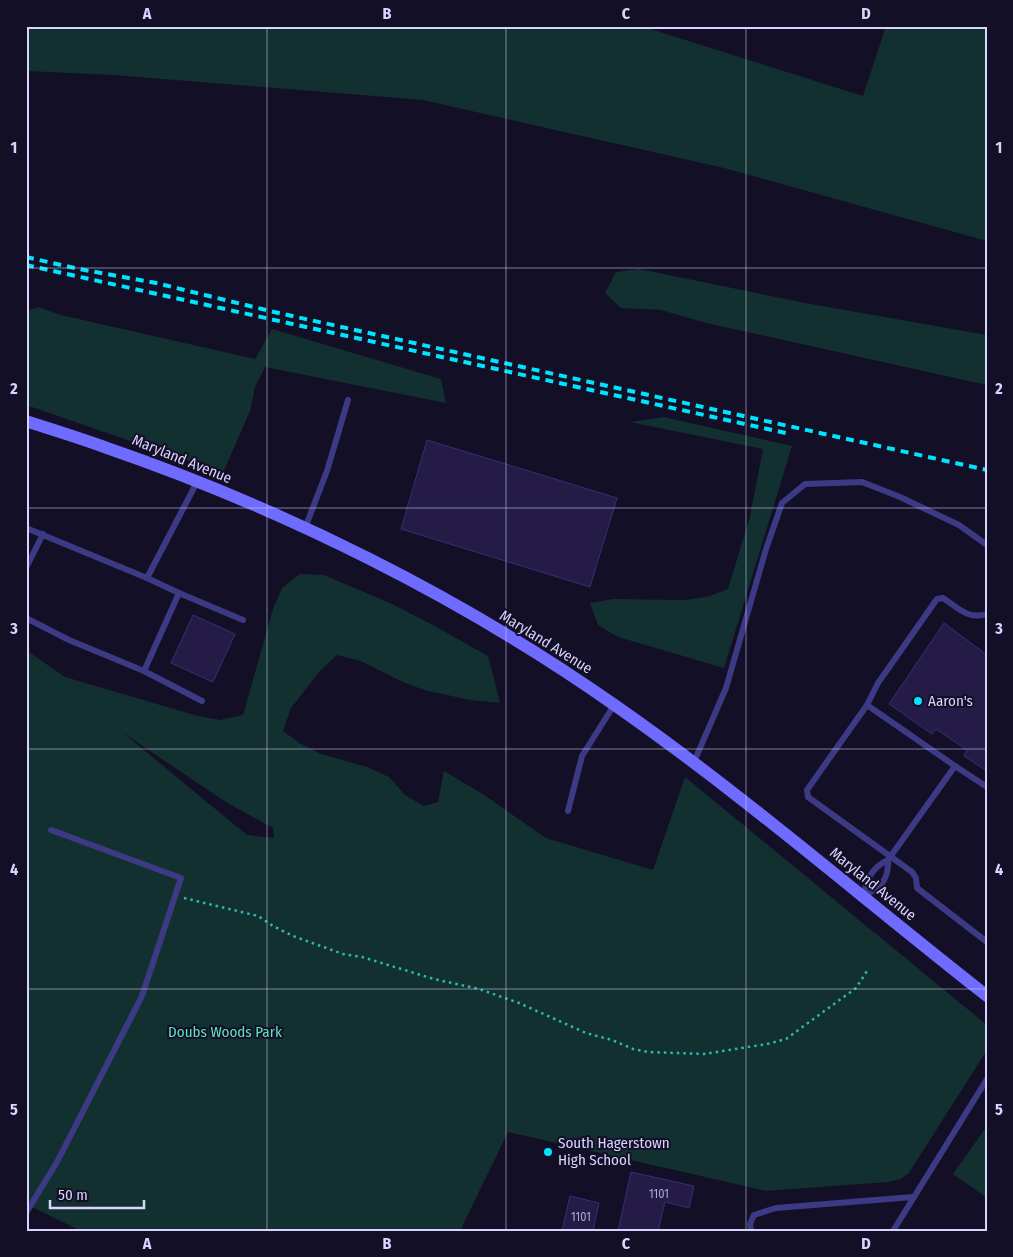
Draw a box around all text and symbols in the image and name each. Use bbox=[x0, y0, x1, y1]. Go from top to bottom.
text: A bbox=[142, 4, 152, 23]
text: B bbox=[383, 4, 392, 23]
text: C bbox=[622, 4, 631, 23]
text: D bbox=[861, 4, 871, 23]
text: 1 bbox=[11, 138, 17, 157]
text: 1 bbox=[996, 138, 1002, 157]
text: 2 bbox=[9, 379, 18, 398]
text: 2 bbox=[994, 379, 1003, 398]
street label: Maryland Avenue bbox=[130, 431, 234, 487]
street label: Maryland Avenue bbox=[496, 606, 596, 678]
text: 3 bbox=[9, 619, 18, 638]
text: 3 bbox=[994, 619, 1003, 638]
place label: Aaron's bbox=[928, 692, 973, 710]
marker: Aaron's bbox=[912, 695, 924, 707]
street label: Maryland Avenue bbox=[826, 844, 920, 924]
text: 4 bbox=[10, 860, 18, 879]
text: 4 bbox=[995, 860, 1003, 879]
park label: Doubs Woods Park bbox=[168, 1023, 282, 1041]
text: 5 bbox=[10, 1100, 18, 1119]
text: 5 bbox=[995, 1100, 1003, 1119]
place label: South Hagerstown High School bbox=[558, 1134, 670, 1169]
marker: South Hagerstown High School bbox=[542, 1146, 554, 1158]
scale bar bbox=[50, 1177, 144, 1209]
text: 50 m bbox=[58, 1186, 88, 1204]
house number: 1101 bbox=[649, 1187, 669, 1201]
house number: 1101 bbox=[571, 1210, 591, 1224]
text: A bbox=[142, 1234, 152, 1253]
text: B bbox=[383, 1234, 392, 1253]
text: C bbox=[622, 1234, 631, 1253]
text: D bbox=[861, 1234, 871, 1253]

